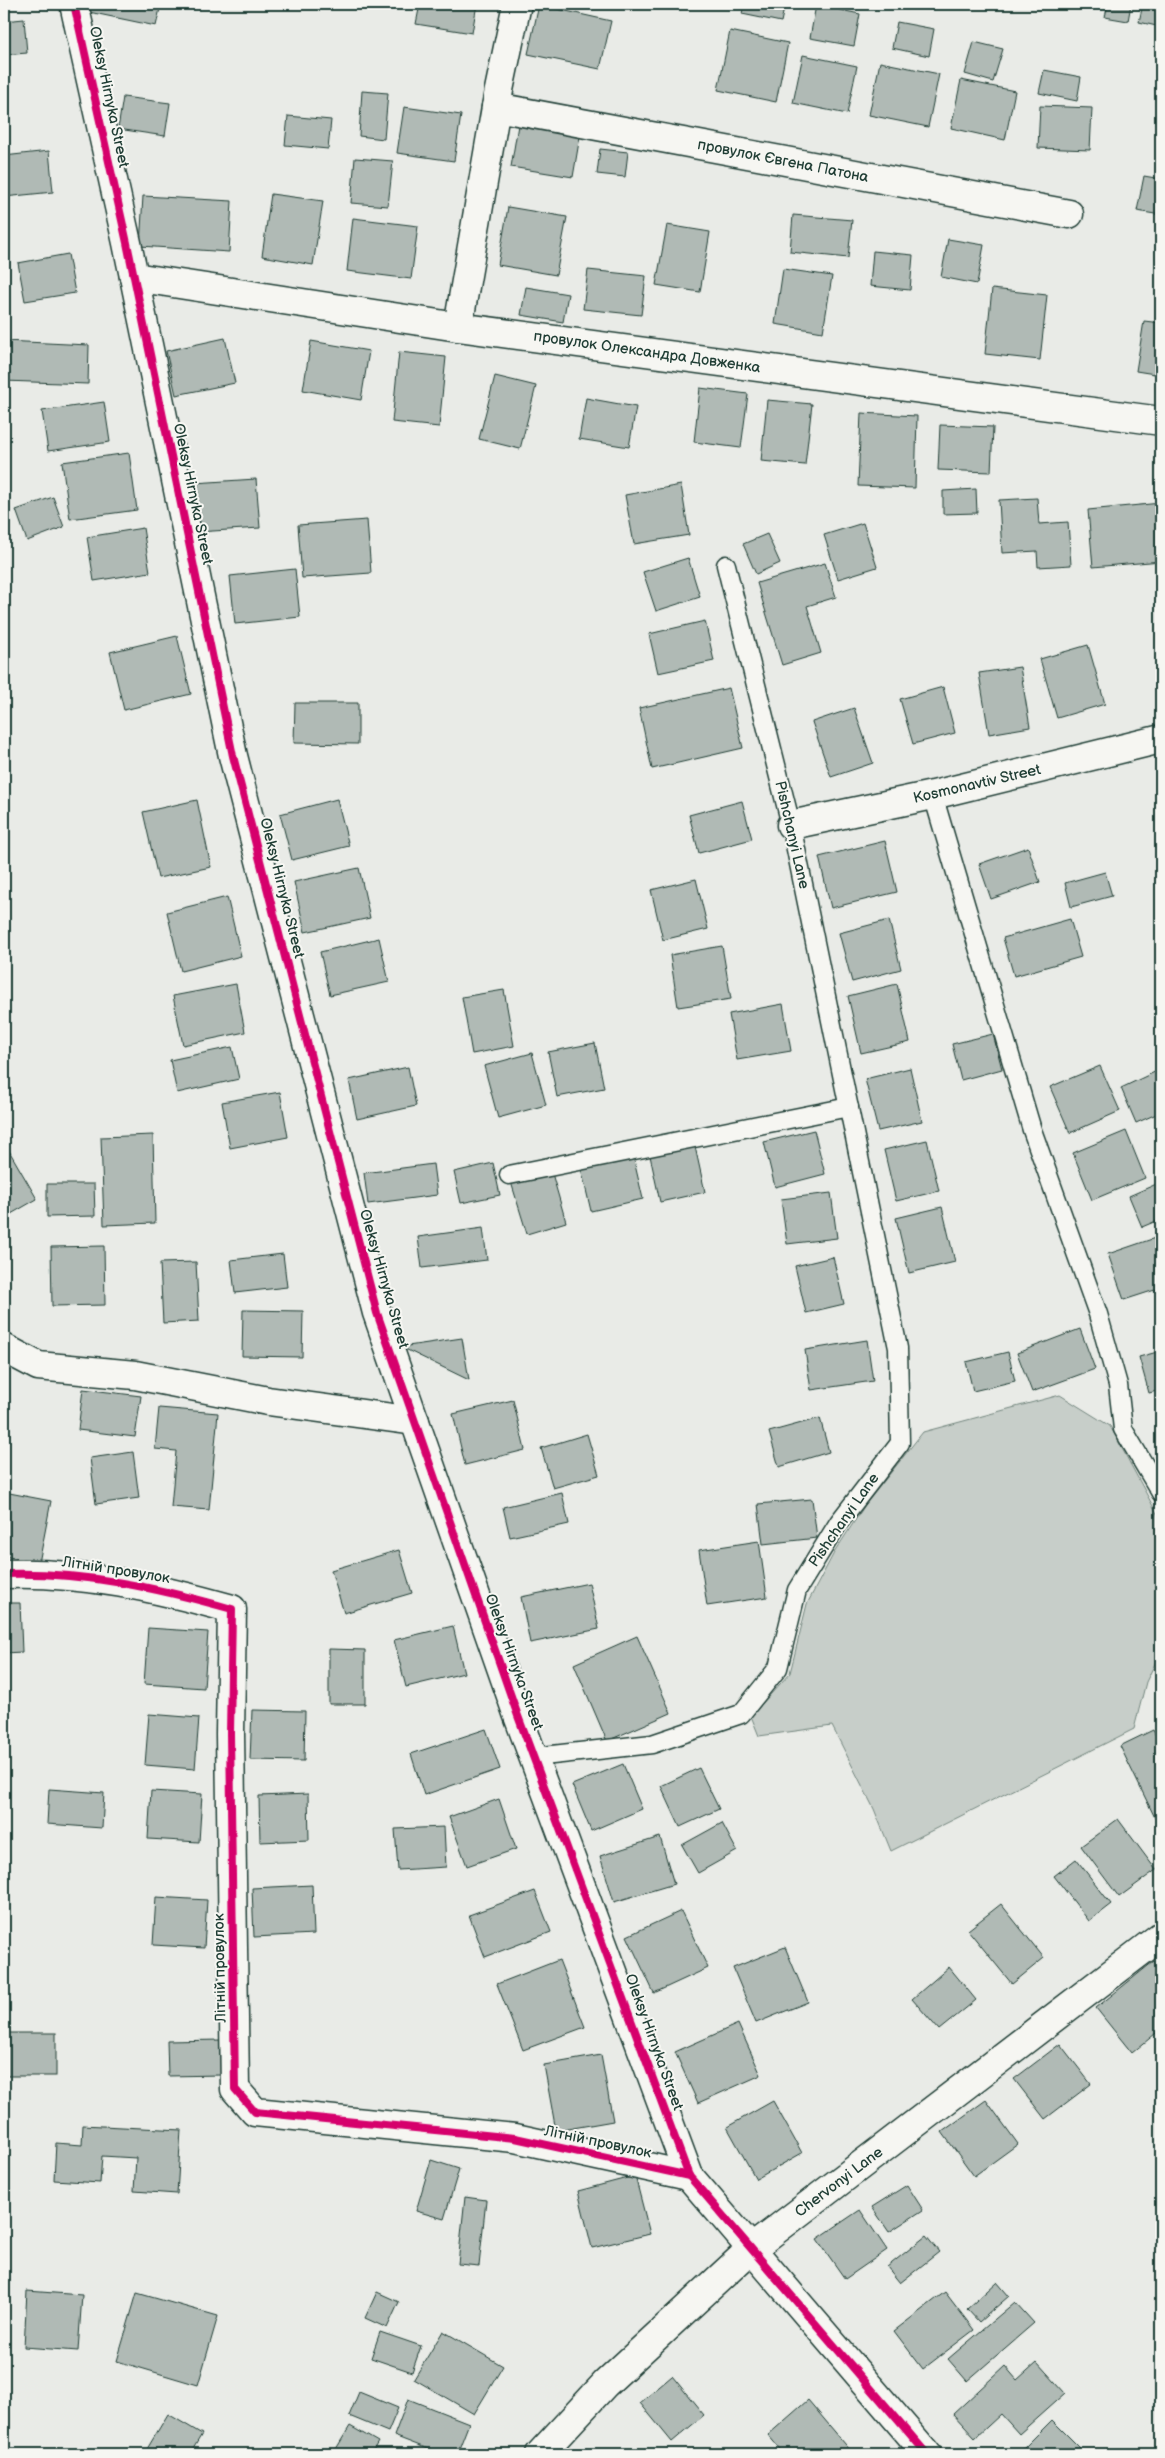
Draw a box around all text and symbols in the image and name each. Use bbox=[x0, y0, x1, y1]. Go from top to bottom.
street label: Oleksy Hirnyka Street bbox=[85, 25, 133, 170]
street label: провулок Євгена Патона bbox=[696, 135, 870, 187]
street label: провулок Олександра Довженка bbox=[532, 327, 762, 377]
street label: Oleksy Hirnyka Street bbox=[169, 422, 217, 567]
street label: Kosmonavtiv Street bbox=[911, 760, 1043, 808]
street label: Pishchanyi Lane bbox=[770, 779, 814, 891]
street label: Oleksy Hirnyka Street bbox=[255, 816, 309, 961]
street label: Oleksy Hirnyka Street bbox=[355, 1207, 413, 1351]
street label: Pishchanyi Lane bbox=[805, 1469, 883, 1571]
street label: Літній провулок bbox=[60, 1552, 171, 1588]
street label: Oleksy Hirnyka Street bbox=[480, 1591, 548, 1733]
street label: Літній провулок bbox=[210, 1913, 230, 2024]
street label: Oleksy Hirnyka Street bbox=[620, 1971, 688, 2113]
street label: Літній провулок bbox=[542, 2121, 653, 2163]
street label: Chervonyi Lane bbox=[791, 2143, 887, 2221]

